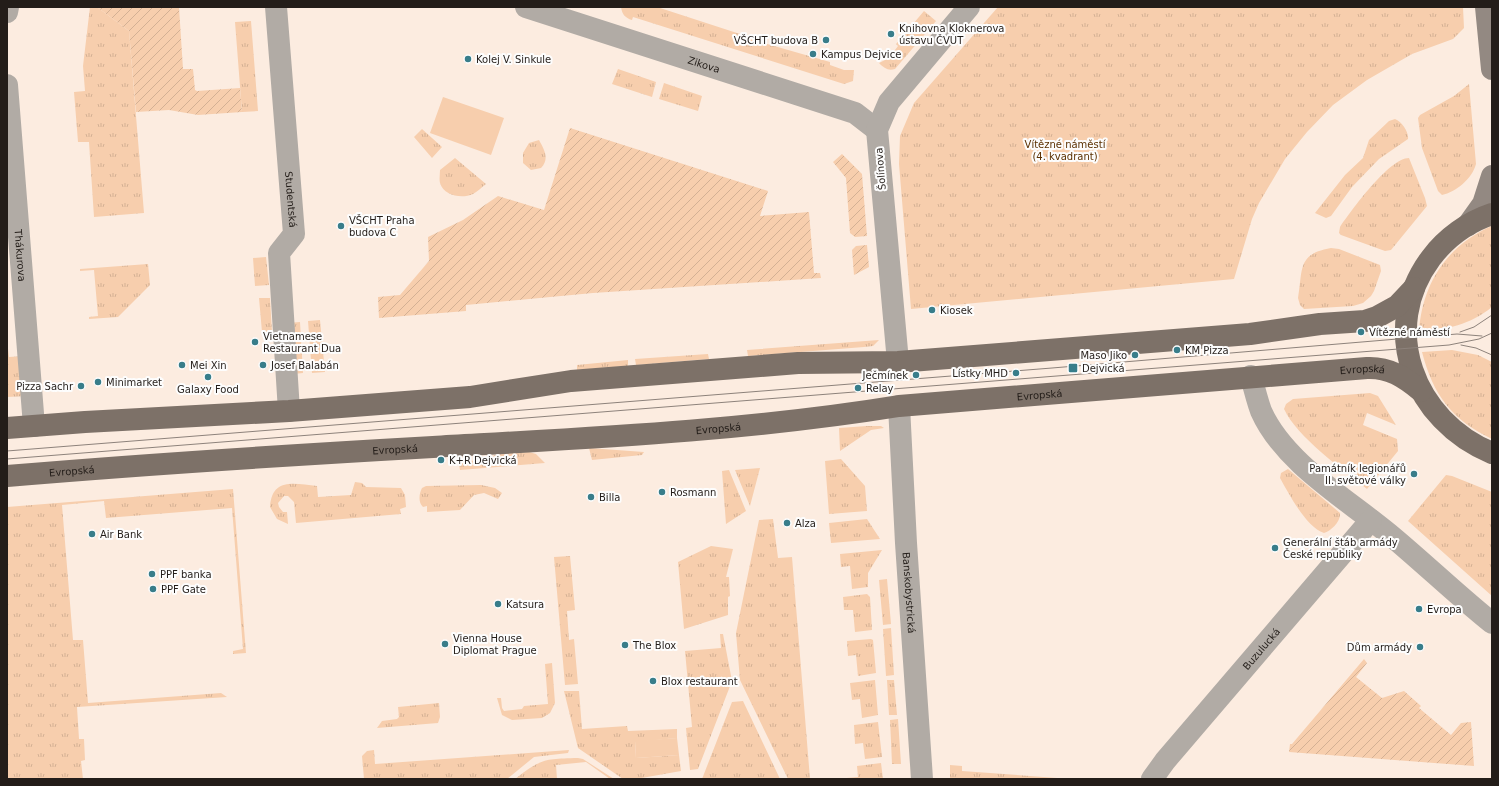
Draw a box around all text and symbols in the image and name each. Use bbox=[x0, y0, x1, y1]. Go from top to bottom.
place label: Knihovna Kloknerova ústavu ČVUT bbox=[899, 23, 1004, 46]
marker: Knihovna Kloknerova ústavu ČVUT bbox=[886, 29, 896, 39]
place label: VŠCHT budova B bbox=[734, 34, 818, 46]
marker: VŠCHT budova B bbox=[821, 35, 831, 45]
marker: Kampus Dejvice bbox=[808, 49, 818, 59]
place label: Kampus Dejvice bbox=[821, 49, 901, 60]
marker: Kolej V. Sinkule bbox=[463, 54, 473, 64]
place label: Kolej V. Sinkule bbox=[476, 54, 551, 65]
street label: Zikova bbox=[686, 54, 721, 75]
park label: Vítězné náměstí (4. kvadrant) bbox=[1025, 139, 1107, 162]
street label: Šolínova bbox=[872, 147, 888, 191]
street label: Studentská bbox=[283, 171, 298, 228]
place label: VŠCHT Praha budova C bbox=[349, 214, 415, 238]
marker: VŠCHT Praha budova C bbox=[336, 221, 346, 231]
street label: Thákurova bbox=[12, 228, 28, 282]
marker: Kiosek bbox=[927, 305, 937, 315]
place label: Kiosek bbox=[940, 305, 973, 316]
marker: Vítězné náměstí bbox=[1356, 327, 1366, 337]
place label: Vítězné náměstí bbox=[1369, 327, 1451, 338]
place label: Vietnamese Restaurant Dua bbox=[263, 331, 341, 354]
marker: Vietnamese Restaurant Dua bbox=[250, 337, 260, 347]
marker: KM Pizza bbox=[1172, 345, 1182, 355]
place label: KM Pizza bbox=[1185, 345, 1229, 356]
place label: Maso Jiko bbox=[1080, 350, 1127, 361]
marker: Maso Jiko bbox=[1130, 350, 1140, 360]
marker: Mei Xin bbox=[177, 360, 187, 370]
place label: Mei Xin bbox=[190, 360, 227, 371]
marker: Josef Balabán bbox=[258, 360, 268, 370]
place label: Josef Balabán bbox=[270, 360, 339, 371]
marker: Dejvická bbox=[1067, 362, 1079, 374]
place label: Dejvická bbox=[1082, 363, 1125, 374]
street label: Evropská bbox=[1339, 363, 1386, 376]
place label: Lístky MHD bbox=[952, 368, 1008, 379]
marker: Lístky MHD bbox=[1011, 368, 1021, 378]
place label: Ječmínek bbox=[862, 370, 908, 381]
marker: Ječmínek bbox=[911, 370, 921, 380]
marker: Galaxy Food bbox=[203, 372, 213, 382]
marker: Minimarket bbox=[93, 377, 103, 387]
place label: Minimarket bbox=[106, 377, 162, 388]
place label: Pizza Sachr bbox=[16, 381, 74, 392]
marker: Pizza Sachr bbox=[76, 381, 86, 391]
marker: Relay bbox=[853, 383, 863, 393]
place label: Relay bbox=[866, 383, 894, 394]
place label: Galaxy Food bbox=[177, 384, 239, 395]
street label: Evropská bbox=[1016, 388, 1063, 402]
street label: Evropská bbox=[695, 421, 742, 436]
street label: Evropská bbox=[372, 443, 418, 456]
marker: K+R Dejvická bbox=[436, 455, 446, 465]
place label: K+R Dejvická bbox=[449, 455, 517, 466]
place label: Památník legionářů II. světové války bbox=[1309, 463, 1406, 486]
street label: Evropská bbox=[49, 464, 95, 479]
marker: Památník legionářů II. světové války bbox=[1409, 469, 1419, 479]
marker: Rosmann bbox=[657, 487, 667, 497]
place label: Rosmann bbox=[670, 487, 716, 498]
marker: Billa bbox=[586, 492, 596, 502]
place label: Billa bbox=[599, 492, 620, 503]
marker: Alza bbox=[782, 518, 792, 528]
place label: Alza bbox=[795, 518, 816, 529]
marker: Air Bank bbox=[87, 529, 97, 539]
place label: Air Bank bbox=[100, 529, 142, 540]
place label: Generální štáb armády České republiky bbox=[1283, 537, 1398, 560]
marker: Generální štáb armády České republiky bbox=[1270, 543, 1280, 553]
street label: Banskobystrická bbox=[901, 552, 917, 634]
marker: PPF banka bbox=[147, 569, 157, 579]
place label: PPF banka bbox=[160, 569, 212, 580]
marker: PPF Gate bbox=[148, 584, 158, 594]
place label: PPF Gate bbox=[161, 584, 206, 595]
marker: Katsura bbox=[493, 599, 503, 609]
place label: Katsura bbox=[506, 599, 544, 610]
marker: Evropa bbox=[1414, 604, 1424, 614]
place label: Evropa bbox=[1427, 604, 1462, 615]
street label: Buzulucká bbox=[1241, 626, 1282, 672]
place label: Vienna House Diplomat Prague bbox=[453, 633, 537, 656]
marker: Vienna House Diplomat Prague bbox=[440, 639, 450, 649]
marker: The Blox bbox=[620, 640, 630, 650]
place label: The Blox bbox=[632, 640, 676, 651]
place label: Dům armády bbox=[1347, 642, 1412, 653]
marker: Dům armády bbox=[1415, 642, 1425, 652]
marker: Blox restaurant bbox=[648, 676, 658, 686]
place label: Blox restaurant bbox=[661, 676, 738, 687]

